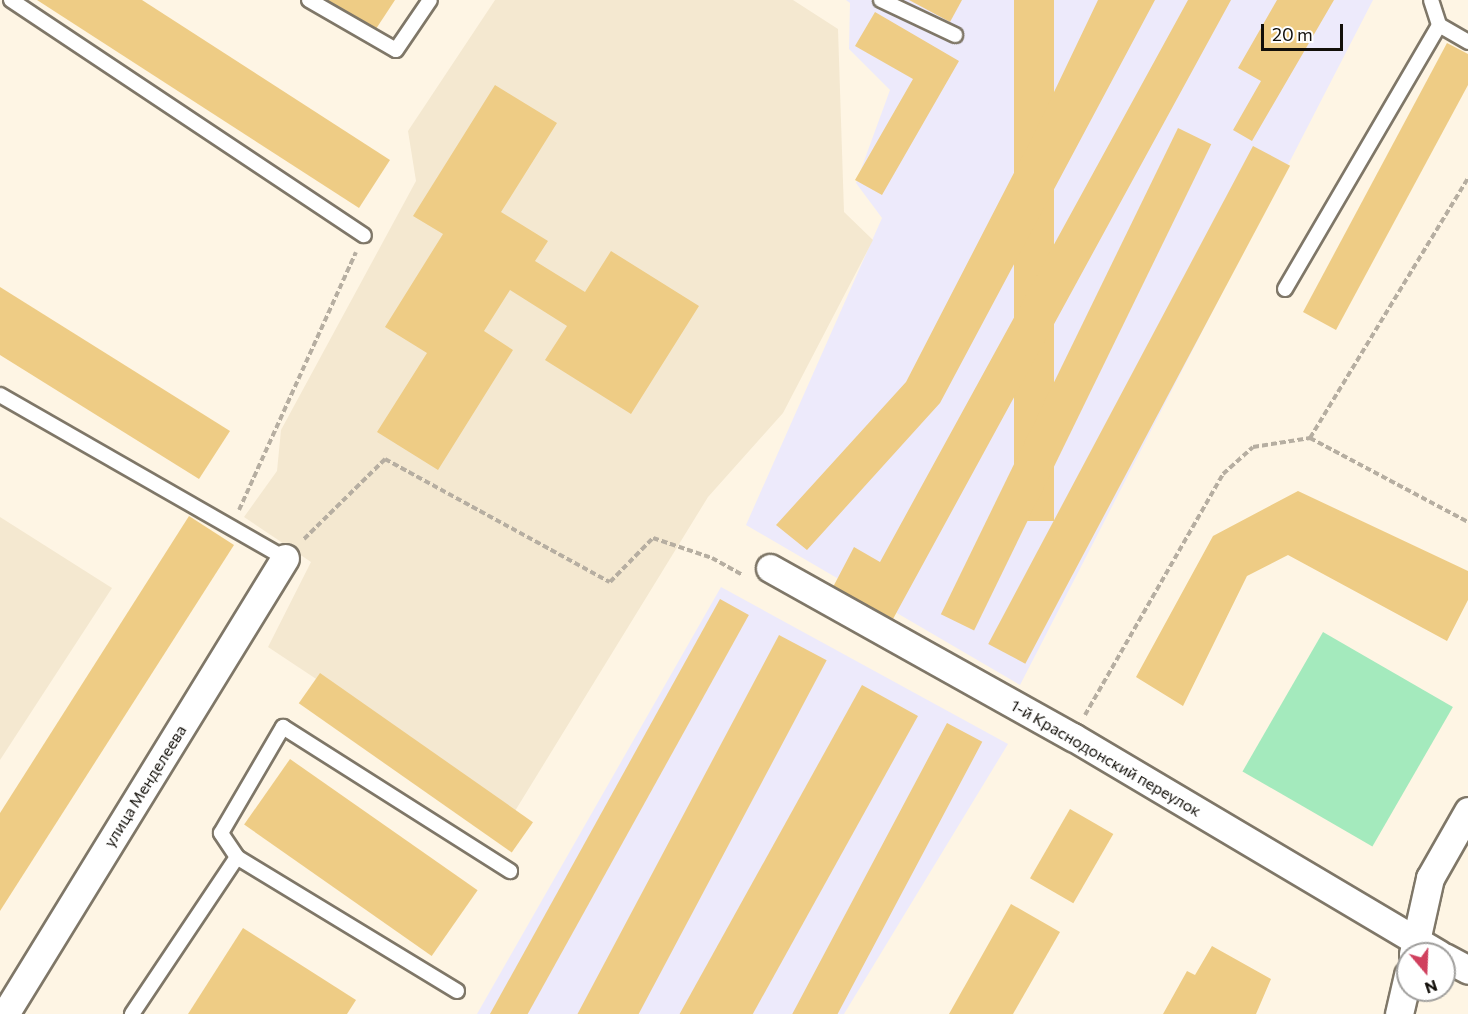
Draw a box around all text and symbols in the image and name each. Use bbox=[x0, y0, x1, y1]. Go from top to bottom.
scale bar bbox=[1264, 12, 1346, 50]
text: 20 m bbox=[1272, 23, 1313, 45]
street label: 1-й Краснодонский переулок bbox=[1007, 695, 1205, 821]
street label: улица Менделеева bbox=[100, 721, 190, 851]
north arrow bbox=[1396, 942, 1456, 1002]
text: N bbox=[1423, 977, 1440, 999]

